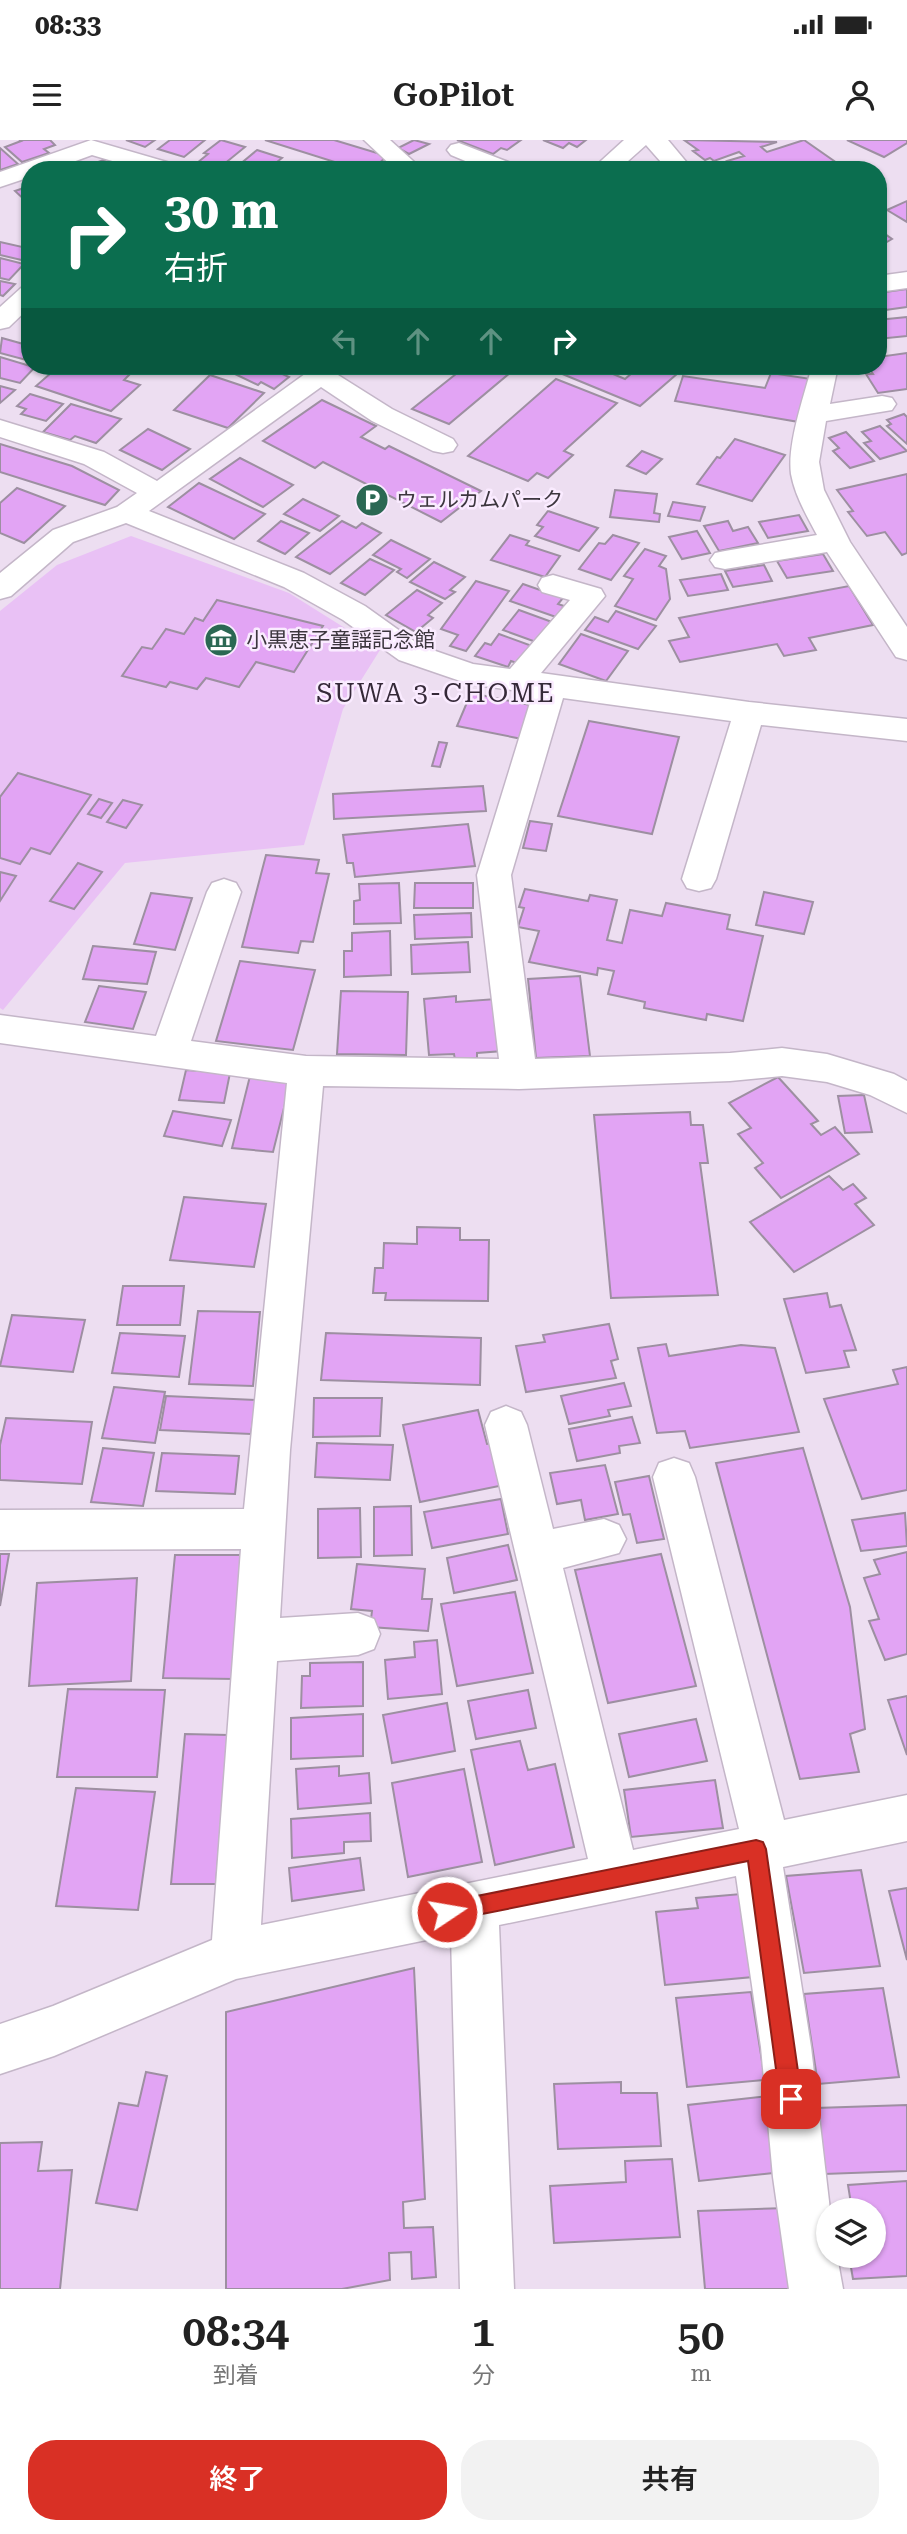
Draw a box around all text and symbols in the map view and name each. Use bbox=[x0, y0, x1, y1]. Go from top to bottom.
text: 08:33 bbox=[35, 10, 101, 40]
icon: menu bbox=[28, 76, 66, 114]
text: GoPilot bbox=[393, 76, 514, 114]
icon: person bbox=[841, 76, 879, 114]
text: 30 m bbox=[164, 183, 279, 240]
icon: right bbox=[49, 189, 140, 280]
text: 右折 bbox=[164, 249, 228, 287]
icon: left bbox=[326, 322, 364, 360]
icon: ahead bbox=[399, 322, 437, 360]
icon: ahead bbox=[472, 322, 510, 360]
icon: right bbox=[545, 322, 583, 360]
parking icon: ウェルカムパーク bbox=[353, 481, 391, 519]
place label: ウェルカムパーク bbox=[396, 488, 563, 512]
museum icon: 小黒恵子童謡記念館 bbox=[202, 621, 240, 659]
place label: 小黒恵子童謡記念館 bbox=[246, 628, 435, 652]
district label: SUWA 3-CHOME bbox=[316, 678, 556, 708]
position arrow bbox=[410, 1875, 484, 1949]
pin bbox=[761, 2069, 821, 2129]
icon: arrive bbox=[772, 2080, 810, 2118]
map controls bbox=[816, 2198, 886, 2268]
button: layers bbox=[816, 2198, 886, 2268]
text: 08:34 bbox=[182, 2307, 289, 2356]
text: 1 bbox=[471, 2307, 495, 2356]
text: 50 bbox=[677, 2311, 725, 2360]
text: m bbox=[691, 2360, 711, 2387]
text: 到着 bbox=[213, 2362, 259, 2389]
text: 分 bbox=[472, 2362, 495, 2389]
button: 終了 bbox=[28, 2440, 447, 2520]
button: 共有 bbox=[461, 2440, 879, 2520]

